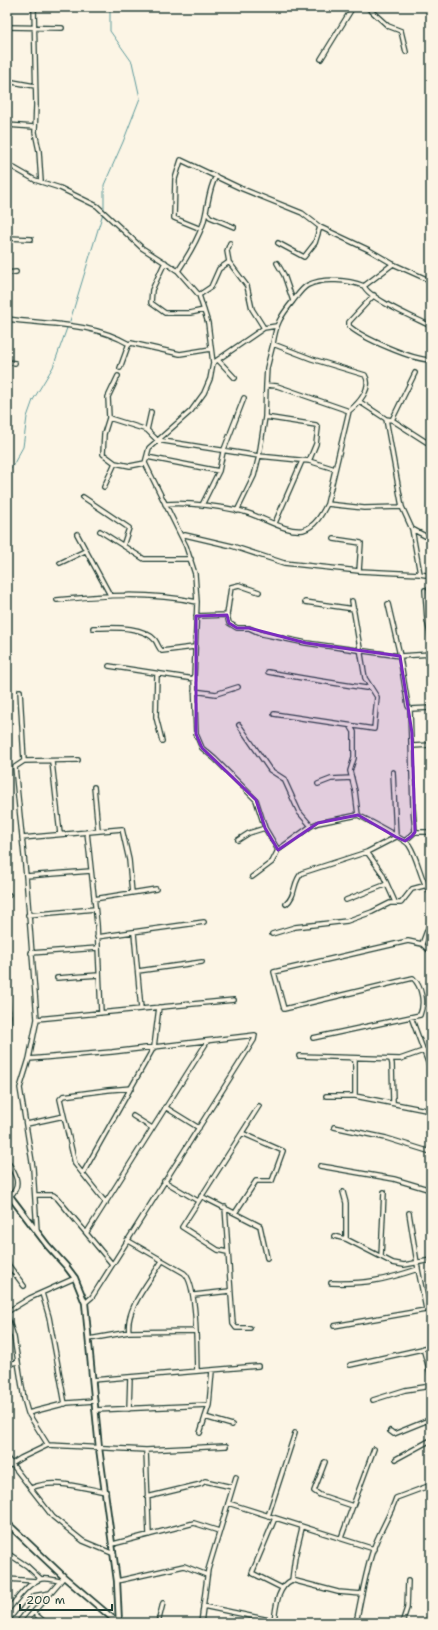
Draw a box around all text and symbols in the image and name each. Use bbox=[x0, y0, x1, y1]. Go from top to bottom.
scale bar bbox=[20, 1586, 112, 1612]
text: 200 m bbox=[26, 1592, 65, 1608]

